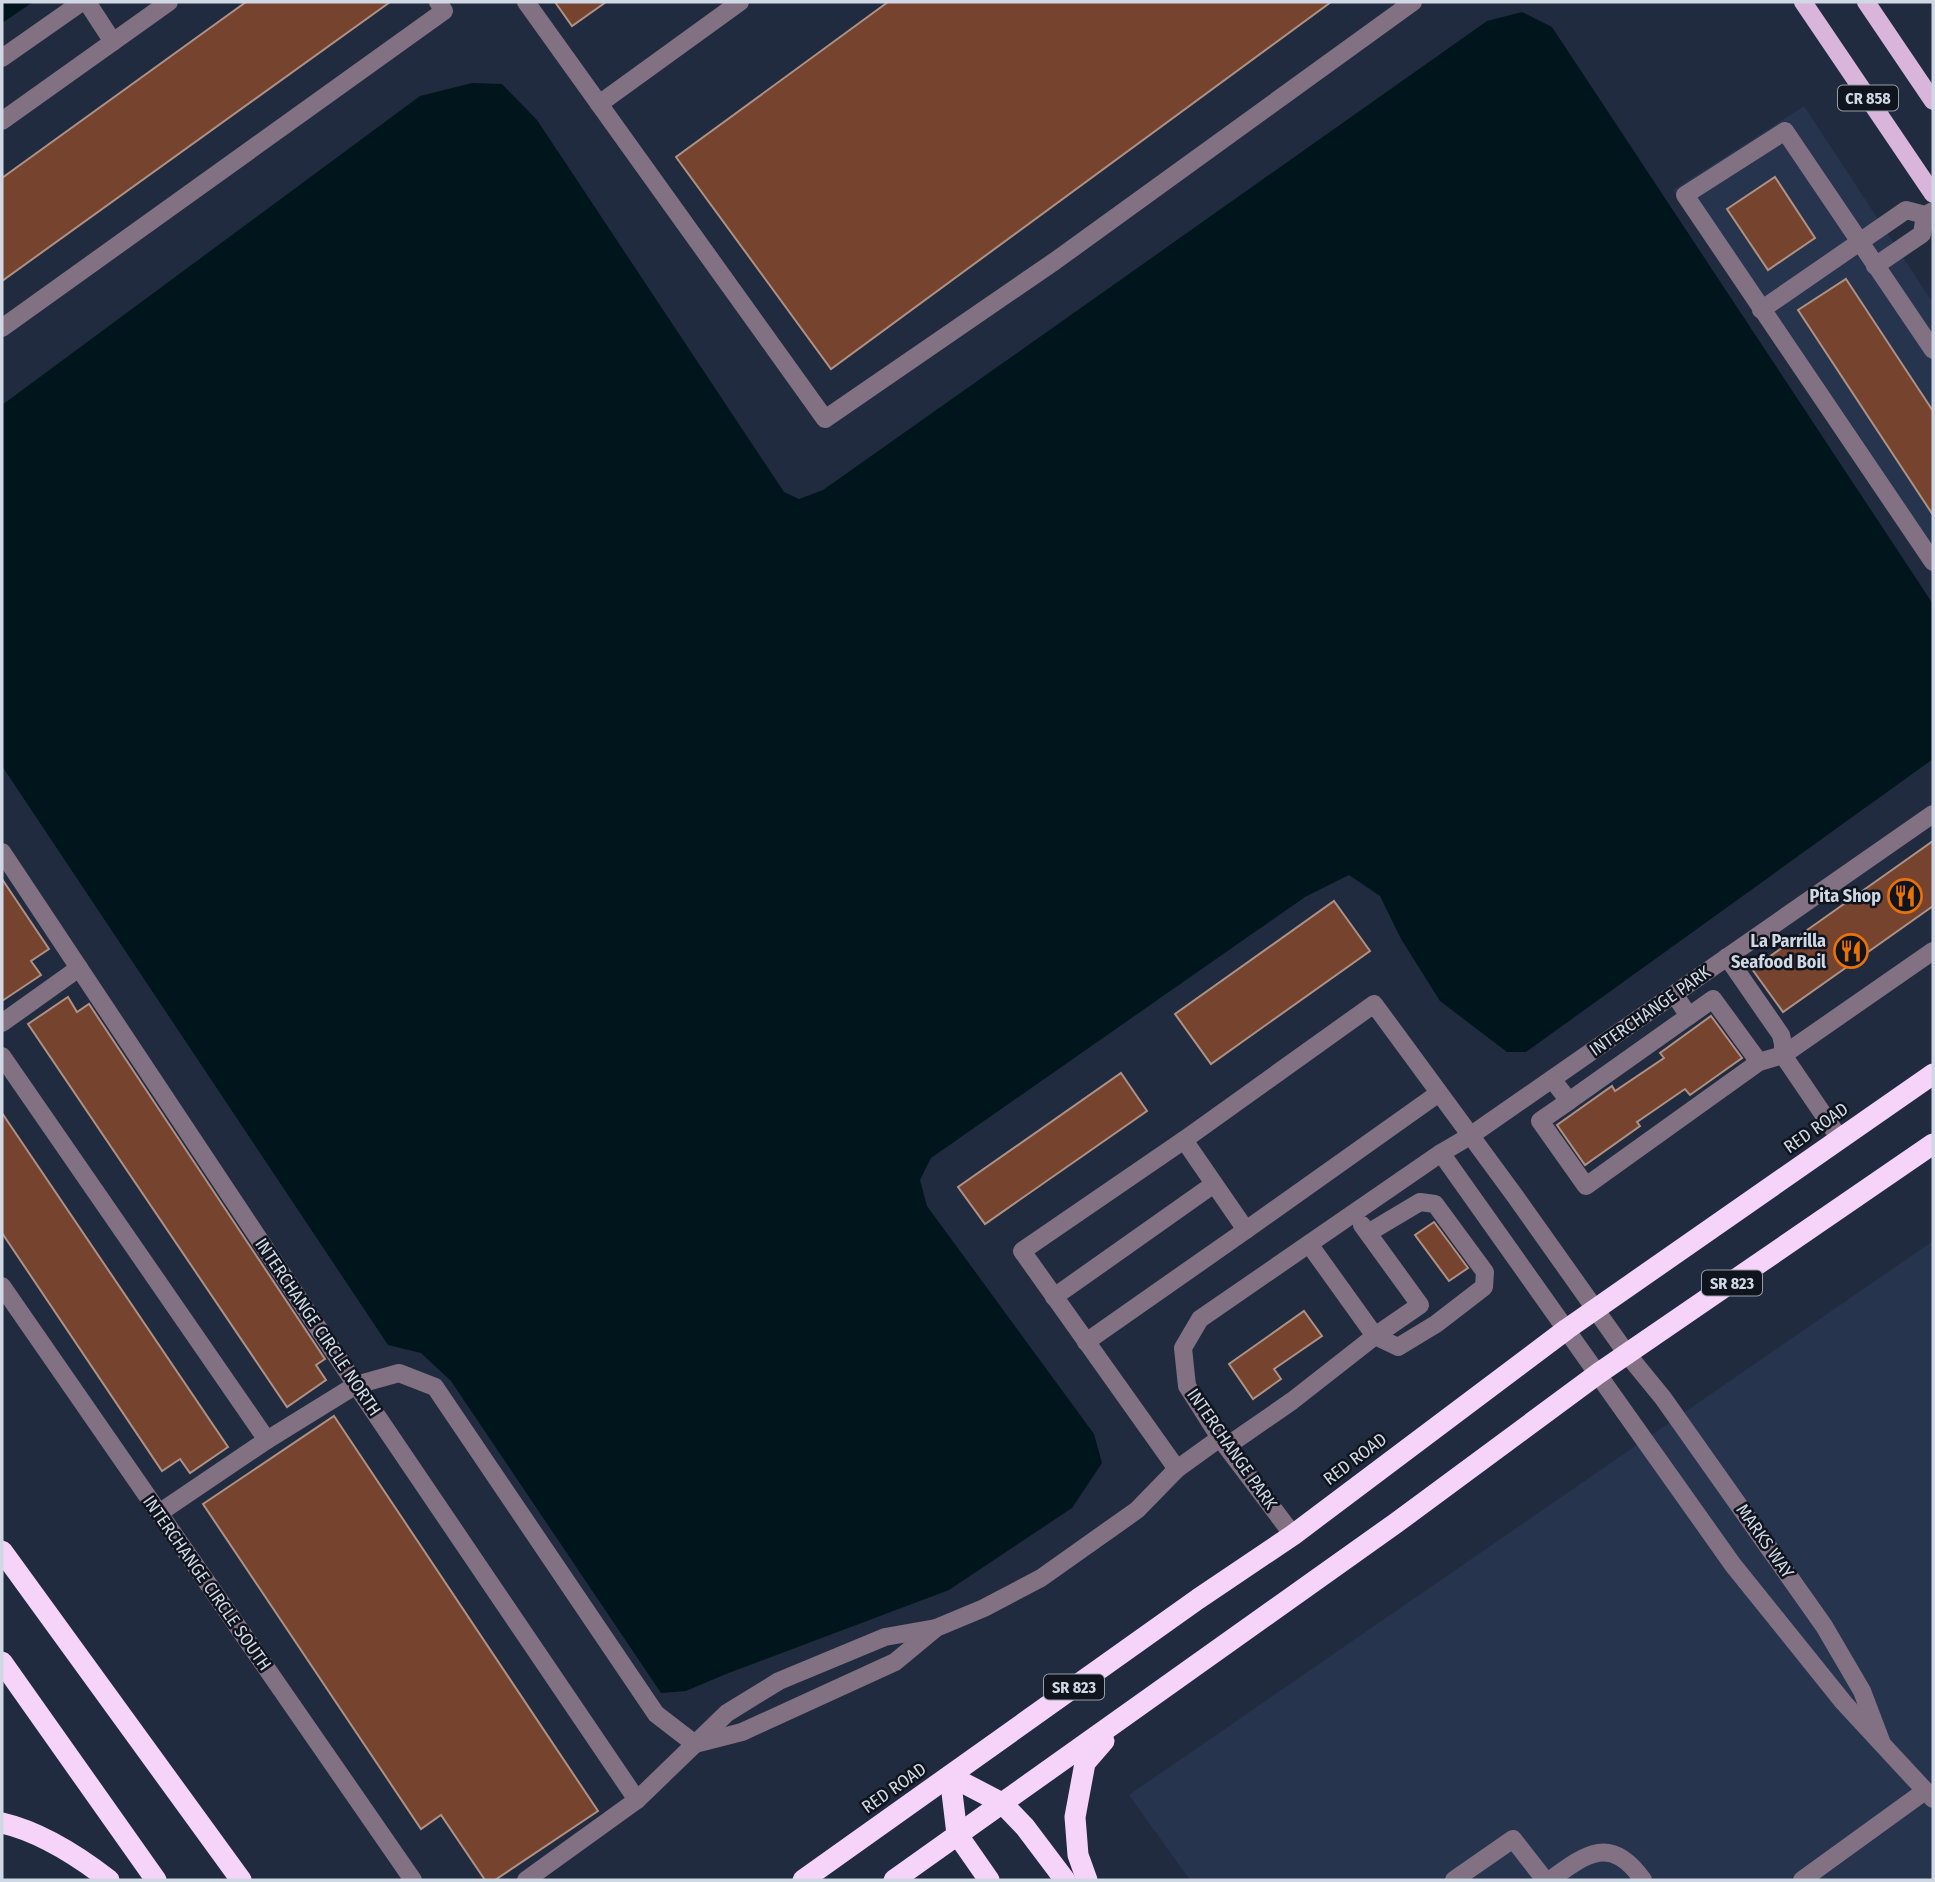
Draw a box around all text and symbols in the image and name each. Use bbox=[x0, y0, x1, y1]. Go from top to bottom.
road number: CR 858 bbox=[1838, 86, 1898, 110]
restaurant icon: Pita Shop bbox=[1886, 877, 1924, 915]
place label: Pita Shop bbox=[1810, 885, 1881, 907]
place label: La Parrilla Seafood Boil bbox=[1731, 930, 1826, 973]
restaurant icon: La Parrilla Seafood Boil bbox=[1832, 932, 1870, 970]
street label: INTERCHANGE PARK bbox=[1585, 961, 1715, 1061]
street label: RED ROAD bbox=[1780, 1098, 1852, 1158]
street label: INTERCHANGE CIRCLE NORTH bbox=[250, 1234, 386, 1420]
road number: SR 823 bbox=[1702, 1270, 1762, 1296]
street label: INTERCHANGE PARK bbox=[1182, 1384, 1282, 1514]
street label: RED ROAD bbox=[1319, 1428, 1391, 1490]
street label: INTERCHANGE CIRCLE SOUTH bbox=[138, 1491, 276, 1675]
street label: MARKS WAY bbox=[1731, 1500, 1799, 1582]
road number: SR 823 bbox=[1044, 1674, 1104, 1700]
street label: RED ROAD bbox=[858, 1758, 930, 1818]

